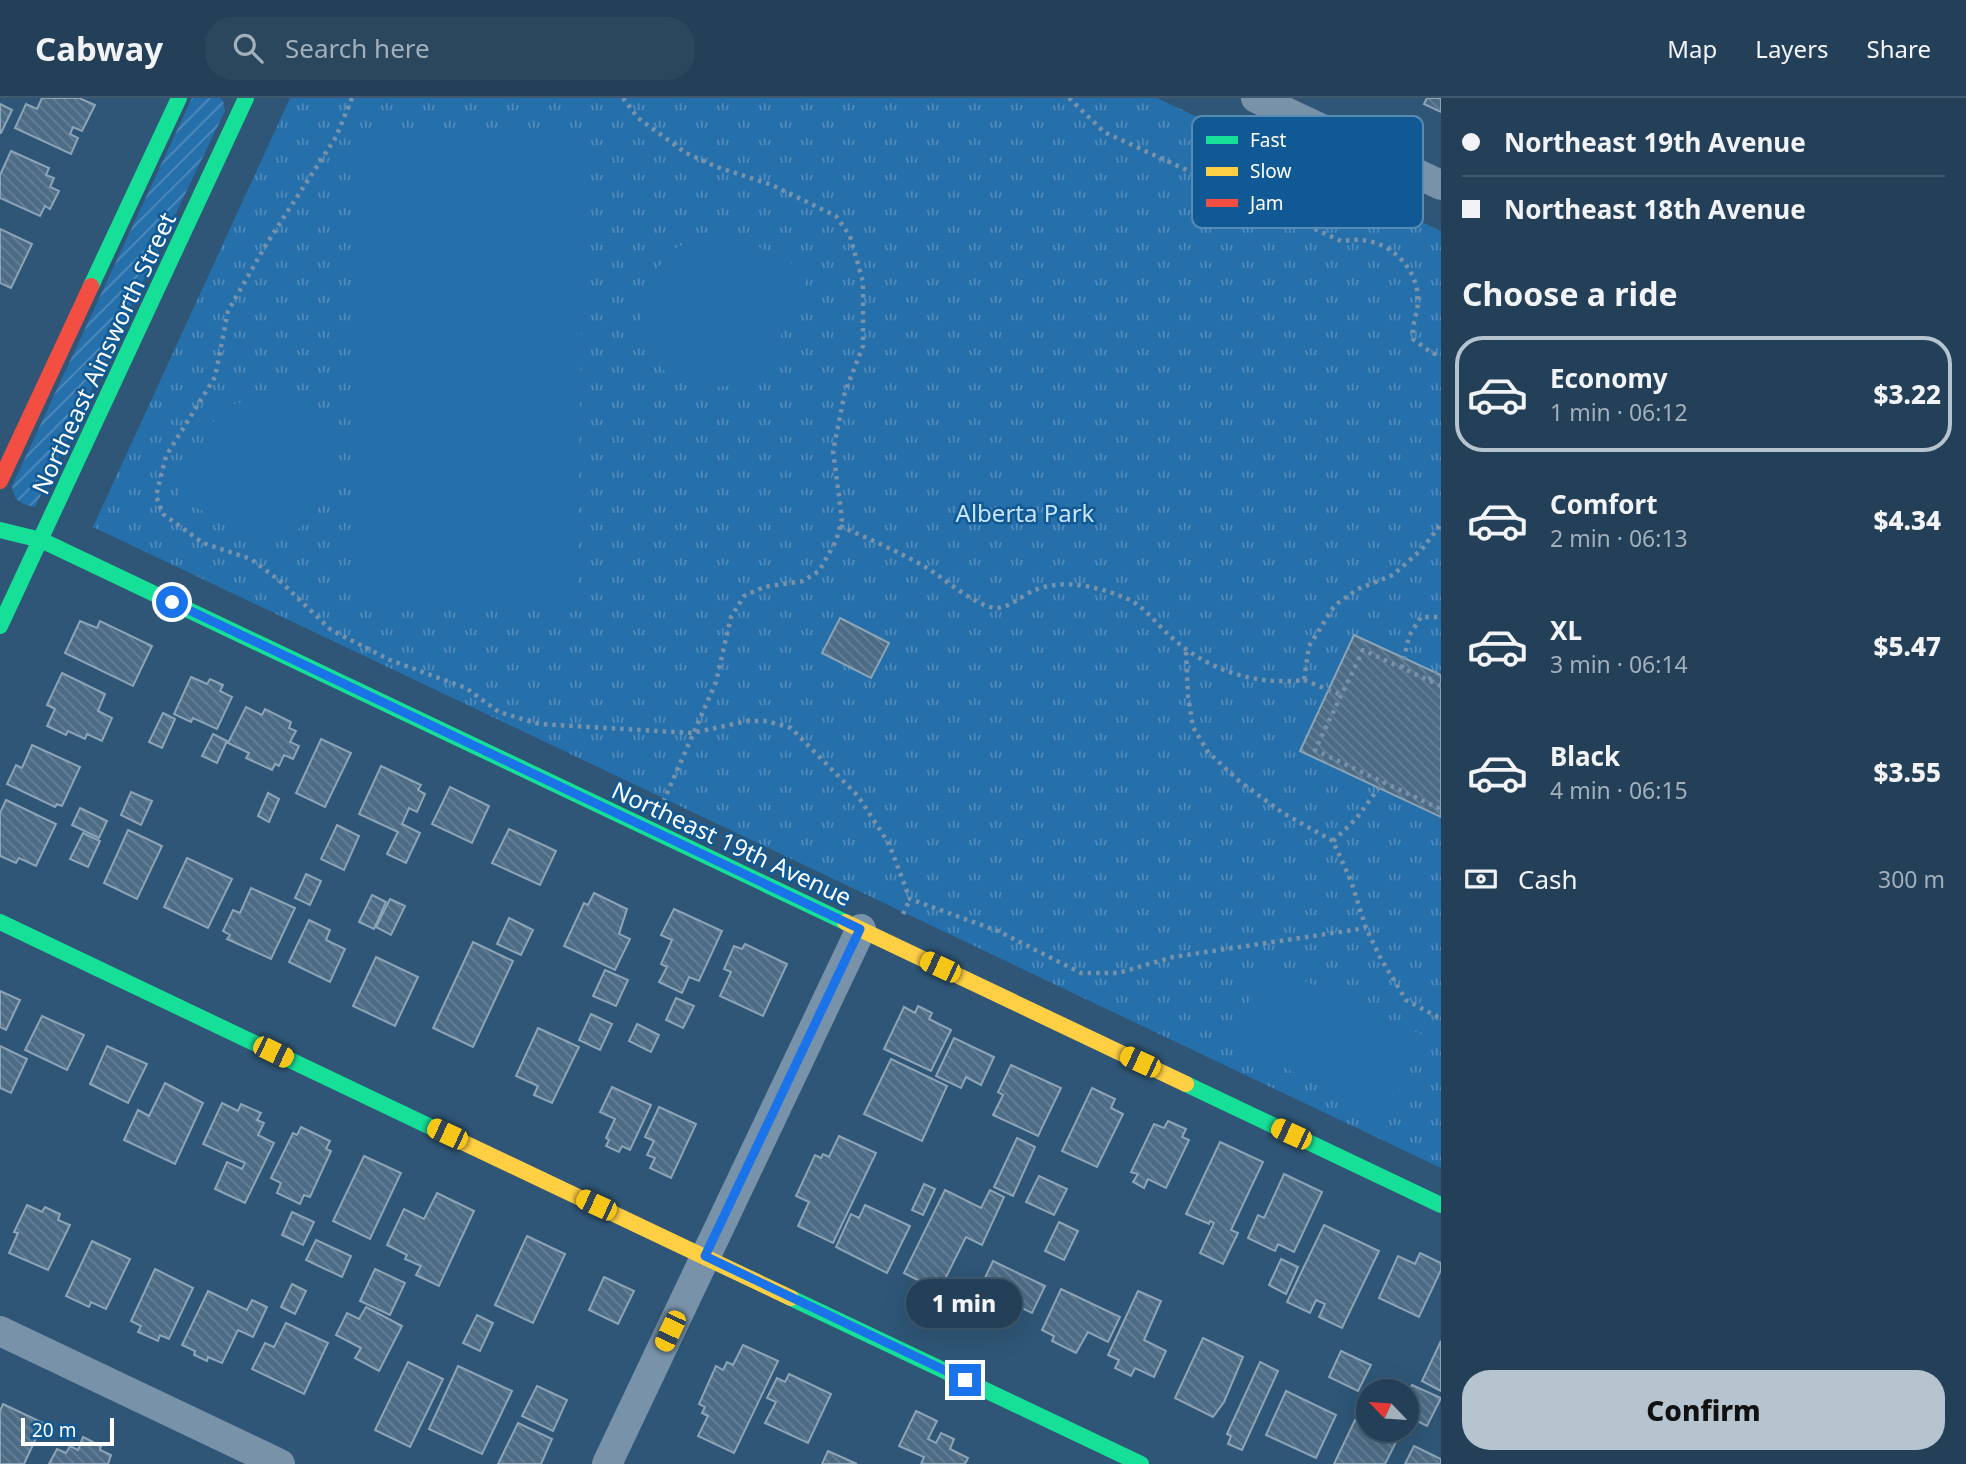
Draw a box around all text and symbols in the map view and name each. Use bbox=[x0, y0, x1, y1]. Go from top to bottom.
search box bbox=[205, 17, 695, 80]
text: Cabway bbox=[35, 26, 163, 71]
icon: search bbox=[229, 29, 267, 67]
text: Search here bbox=[285, 30, 430, 66]
text: Map bbox=[1667, 32, 1717, 65]
text: Layers bbox=[1755, 32, 1829, 65]
text: Share bbox=[1867, 32, 1931, 65]
legend bbox=[1192, 116, 1423, 228]
text: Northeast 19th Avenue bbox=[1504, 124, 1806, 160]
text: Fast bbox=[1250, 127, 1287, 153]
text: Slow bbox=[1250, 158, 1291, 184]
text: Jam bbox=[1248, 190, 1284, 216]
text: Northeast 18th Avenue bbox=[1504, 191, 1806, 227]
street label: Northeast Ainsworth Street bbox=[23, 206, 183, 499]
text: Choose a ride bbox=[1462, 272, 1678, 315]
text: Economy bbox=[1550, 360, 1668, 396]
icon: car bbox=[1466, 363, 1529, 426]
text: $3.22 bbox=[1874, 376, 1941, 412]
text: 1 min · 06:12 bbox=[1550, 396, 1688, 428]
text: Comfort bbox=[1550, 486, 1658, 522]
icon: car bbox=[1466, 489, 1529, 552]
park label: Alberta Park bbox=[956, 496, 1095, 529]
text: $4.34 bbox=[1874, 502, 1941, 538]
text: 2 min · 06:13 bbox=[1550, 522, 1688, 554]
route start bbox=[156, 586, 188, 618]
text: XL bbox=[1550, 612, 1582, 648]
icon: car bbox=[1466, 615, 1529, 678]
text: $5.47 bbox=[1874, 628, 1941, 664]
text: 3 min · 06:14 bbox=[1550, 648, 1688, 680]
text: Black bbox=[1550, 738, 1620, 774]
icon: car bbox=[1466, 741, 1529, 804]
text: $3.55 bbox=[1874, 754, 1941, 790]
street label: Northeast 19th Avenue bbox=[607, 773, 857, 913]
text: 4 min · 06:15 bbox=[1550, 774, 1688, 806]
icon: cash bbox=[1462, 860, 1500, 898]
text: Cash bbox=[1518, 861, 1578, 897]
text: 300 m bbox=[1878, 863, 1945, 895]
car bbox=[917, 949, 964, 985]
car bbox=[250, 1033, 297, 1071]
car bbox=[1117, 1044, 1164, 1080]
car bbox=[424, 1116, 471, 1152]
car bbox=[1268, 1116, 1315, 1152]
car bbox=[573, 1187, 620, 1223]
callout: 1 min bbox=[907, 1278, 1023, 1328]
text: 1 min bbox=[932, 1287, 996, 1319]
car bbox=[652, 1308, 689, 1354]
route end bbox=[949, 1364, 981, 1396]
button: Confirm bbox=[1462, 1370, 1945, 1450]
north arrow bbox=[1356, 1379, 1419, 1442]
map controls bbox=[1356, 1379, 1419, 1442]
scale bar bbox=[21, 1415, 114, 1447]
text: 20 m bbox=[32, 1417, 76, 1443]

